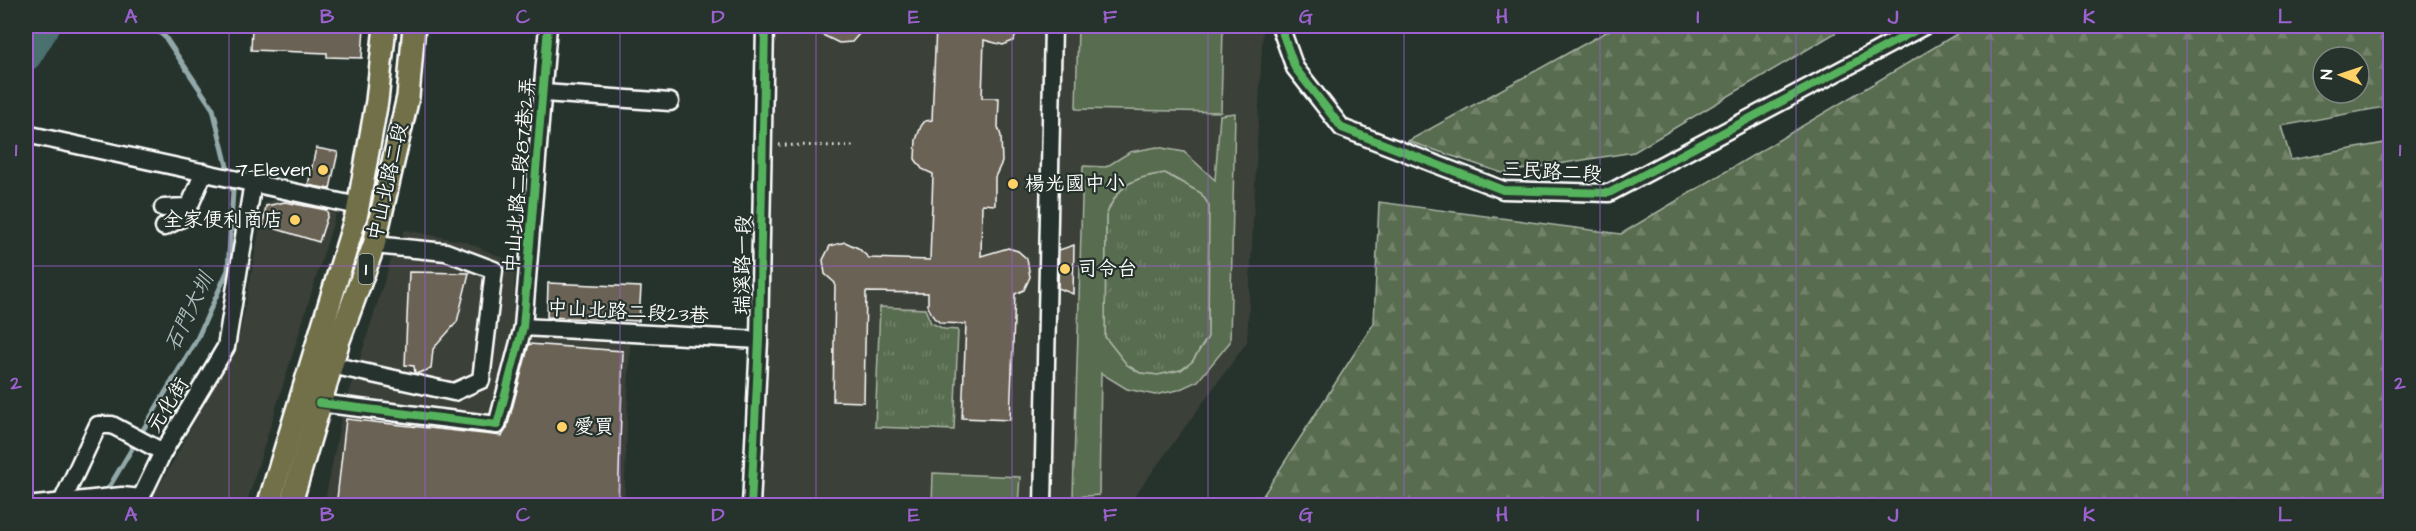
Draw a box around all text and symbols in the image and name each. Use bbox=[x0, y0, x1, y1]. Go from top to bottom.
text: A bbox=[125, 3, 138, 31]
text: B bbox=[320, 3, 335, 31]
text: C bbox=[516, 3, 531, 31]
text: D bbox=[712, 3, 725, 31]
text: E bbox=[908, 3, 920, 31]
text: F bbox=[1103, 3, 1118, 31]
text: G bbox=[1299, 3, 1313, 31]
text: H bbox=[1496, 3, 1508, 31]
text: I bbox=[1696, 3, 1700, 31]
text: J bbox=[1887, 3, 1899, 31]
text: K bbox=[2083, 3, 2096, 31]
text: L bbox=[2278, 3, 2292, 31]
north arrow bbox=[2311, 45, 2371, 105]
text: N bbox=[2316, 69, 2338, 80]
street label: 中山北路二段87巷2弄 bbox=[497, 76, 543, 274]
street label: 中山北路二段 bbox=[361, 120, 415, 244]
text: 1 bbox=[15, 136, 18, 164]
text: 1 bbox=[2399, 136, 2402, 164]
street label: 三民路二段 bbox=[1501, 155, 1603, 189]
place label: 7-Eleven bbox=[235, 156, 311, 184]
marker: 7-Eleven bbox=[316, 163, 330, 177]
place label: 楊光國中小 bbox=[1025, 170, 1125, 198]
marker: 楊光國中小 bbox=[1006, 177, 1020, 191]
place label: 全家便利商店 bbox=[163, 206, 283, 234]
marker: 全家便利商店 bbox=[288, 213, 302, 227]
street label: 瑞溪路一段 bbox=[728, 215, 758, 315]
road number: 1 bbox=[358, 254, 374, 284]
place label: 司令台 bbox=[1077, 255, 1137, 283]
marker: 司令台 bbox=[1058, 262, 1072, 276]
water label: 石門大圳 bbox=[158, 266, 221, 356]
street label: 中山北路二段23巷 bbox=[547, 294, 710, 330]
text: 2 bbox=[9, 369, 22, 397]
text: 2 bbox=[2393, 369, 2406, 397]
street label: 元化街 bbox=[140, 372, 196, 438]
place label: 愛買 bbox=[574, 413, 614, 441]
marker: 愛買 bbox=[555, 420, 569, 434]
text: A bbox=[125, 501, 138, 529]
text: B bbox=[320, 501, 335, 529]
text: C bbox=[516, 501, 531, 529]
text: D bbox=[712, 501, 725, 529]
text: E bbox=[908, 501, 920, 529]
text: F bbox=[1103, 501, 1118, 529]
text: G bbox=[1299, 501, 1313, 529]
text: H bbox=[1496, 501, 1508, 529]
text: I bbox=[1696, 501, 1700, 529]
text: J bbox=[1887, 501, 1899, 529]
text: K bbox=[2083, 501, 2096, 529]
text: L bbox=[2278, 501, 2292, 529]

